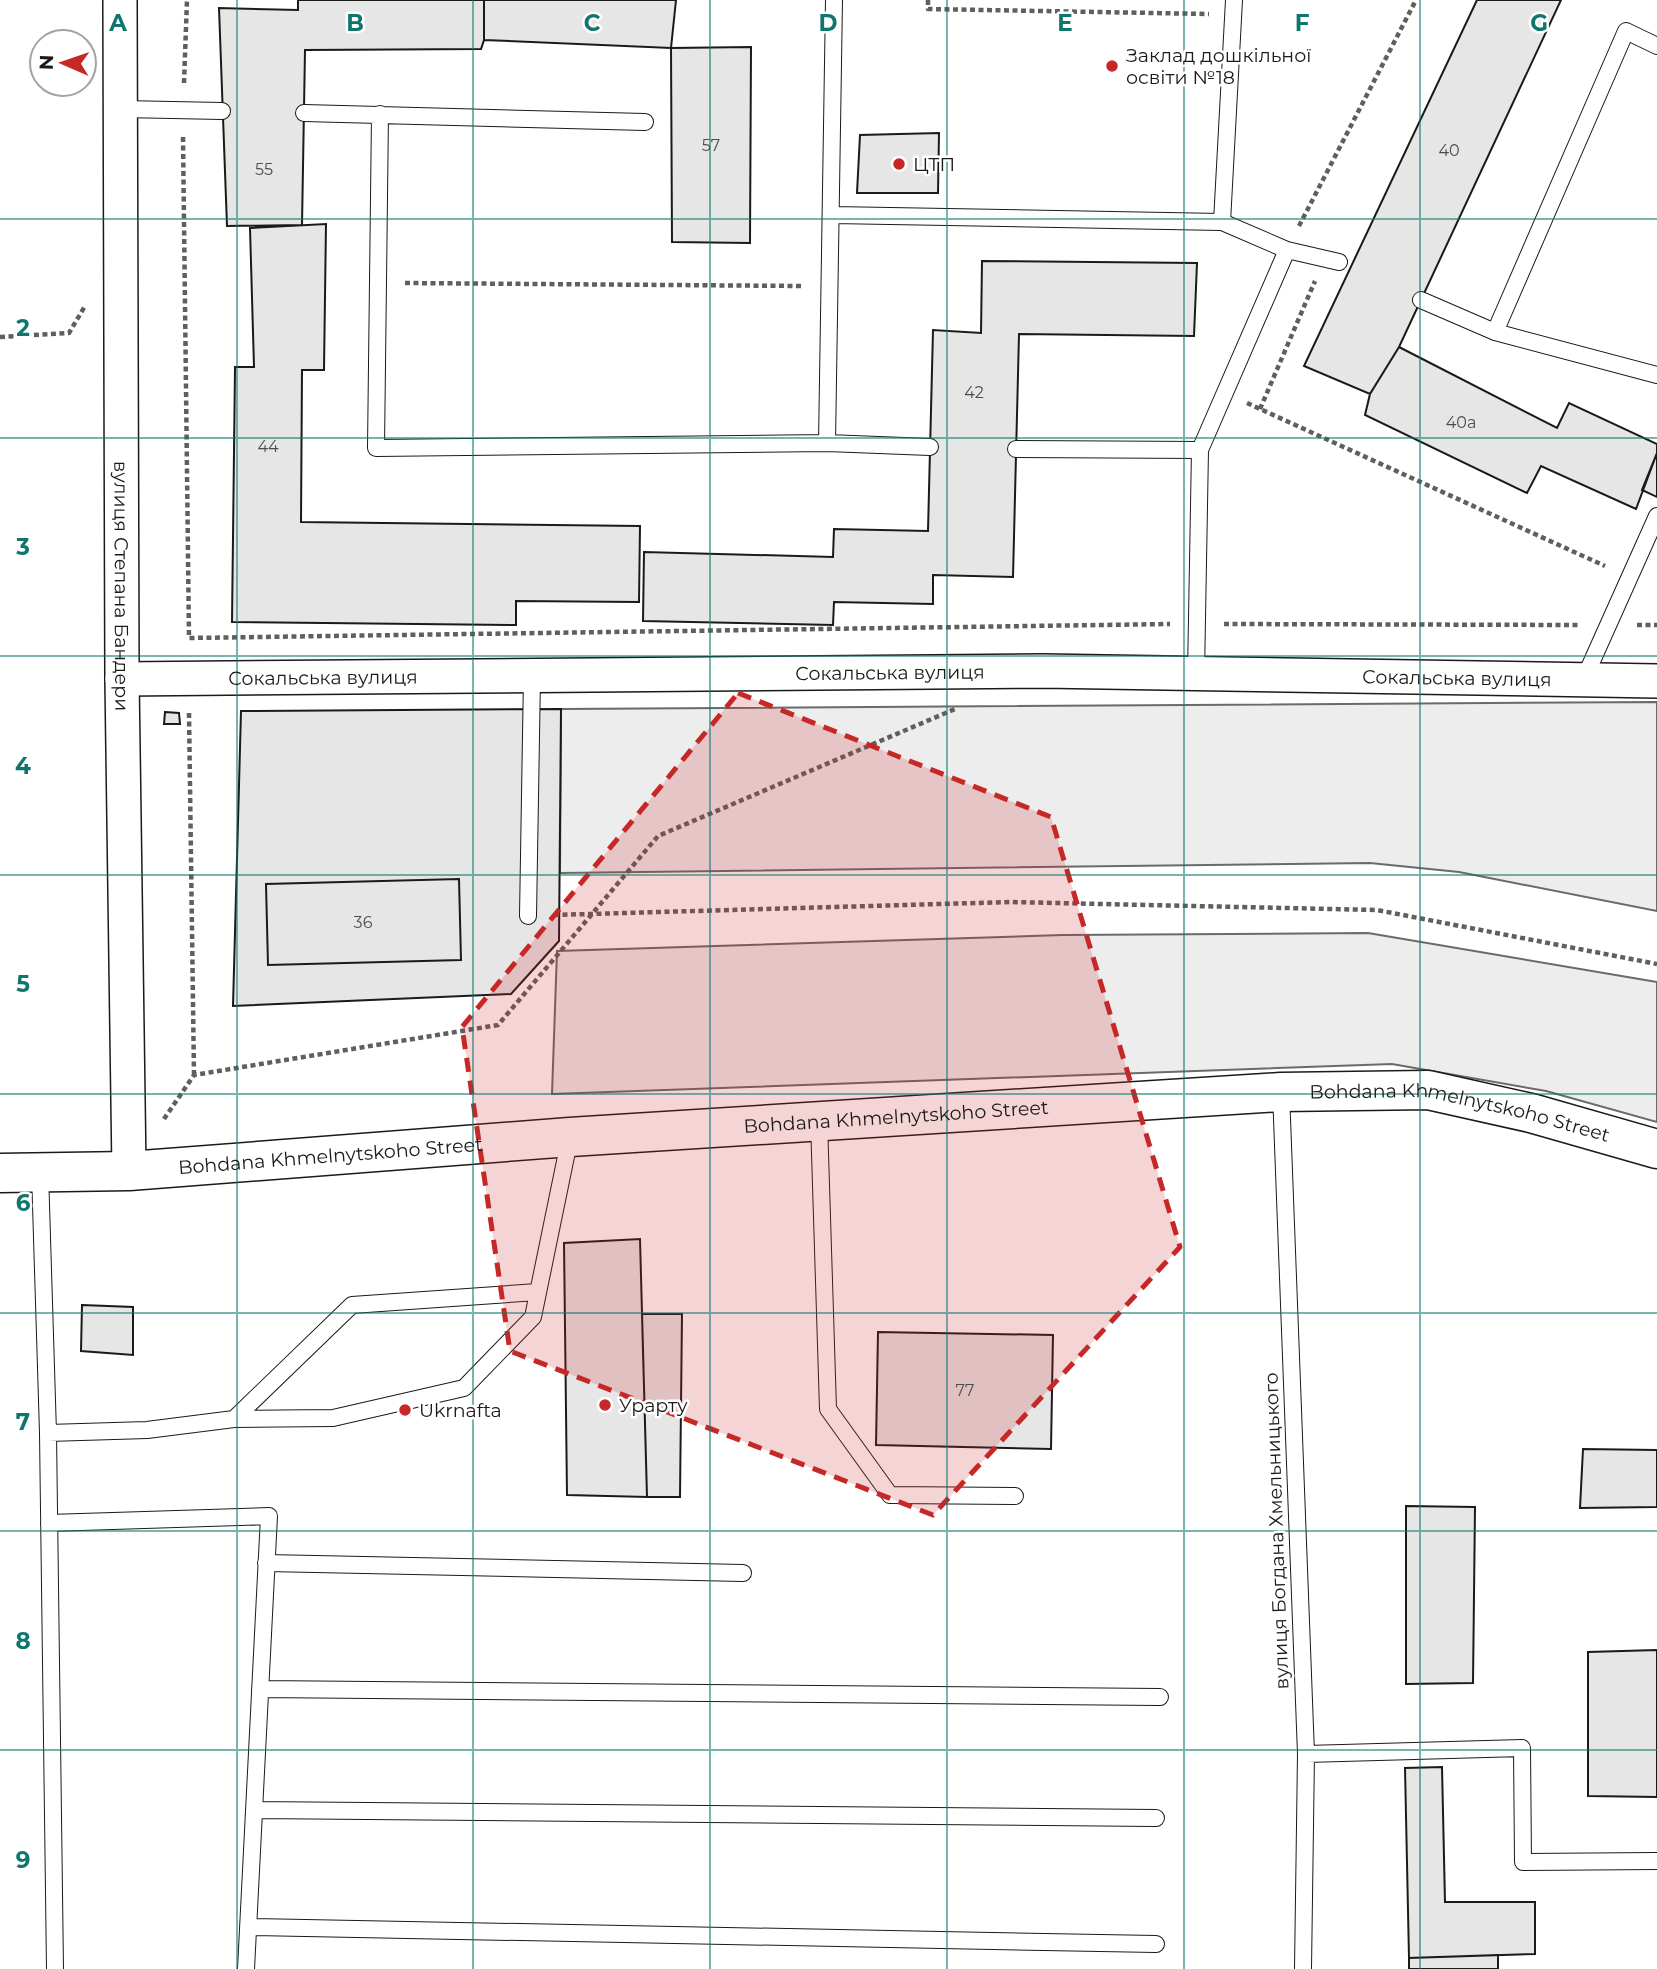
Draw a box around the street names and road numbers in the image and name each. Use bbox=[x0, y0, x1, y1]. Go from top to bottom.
street label: вулиця Степана Бандери bbox=[109, 461, 133, 712]
street label: Сокальська вулиця bbox=[795, 661, 985, 685]
street label: Сокальська вулиця bbox=[228, 665, 418, 690]
street label: Сокальська вулиця bbox=[1362, 665, 1552, 691]
street label: Bohdana Khmelnytskoho Street bbox=[1309, 1079, 1613, 1147]
street label: Bohdana Khmelnytskoho Street bbox=[743, 1096, 1049, 1138]
street label: Bohdana Khmelnytskoho Street bbox=[177, 1133, 484, 1179]
street label: вулиця Богдана Хмельницького bbox=[1259, 1372, 1294, 1690]

